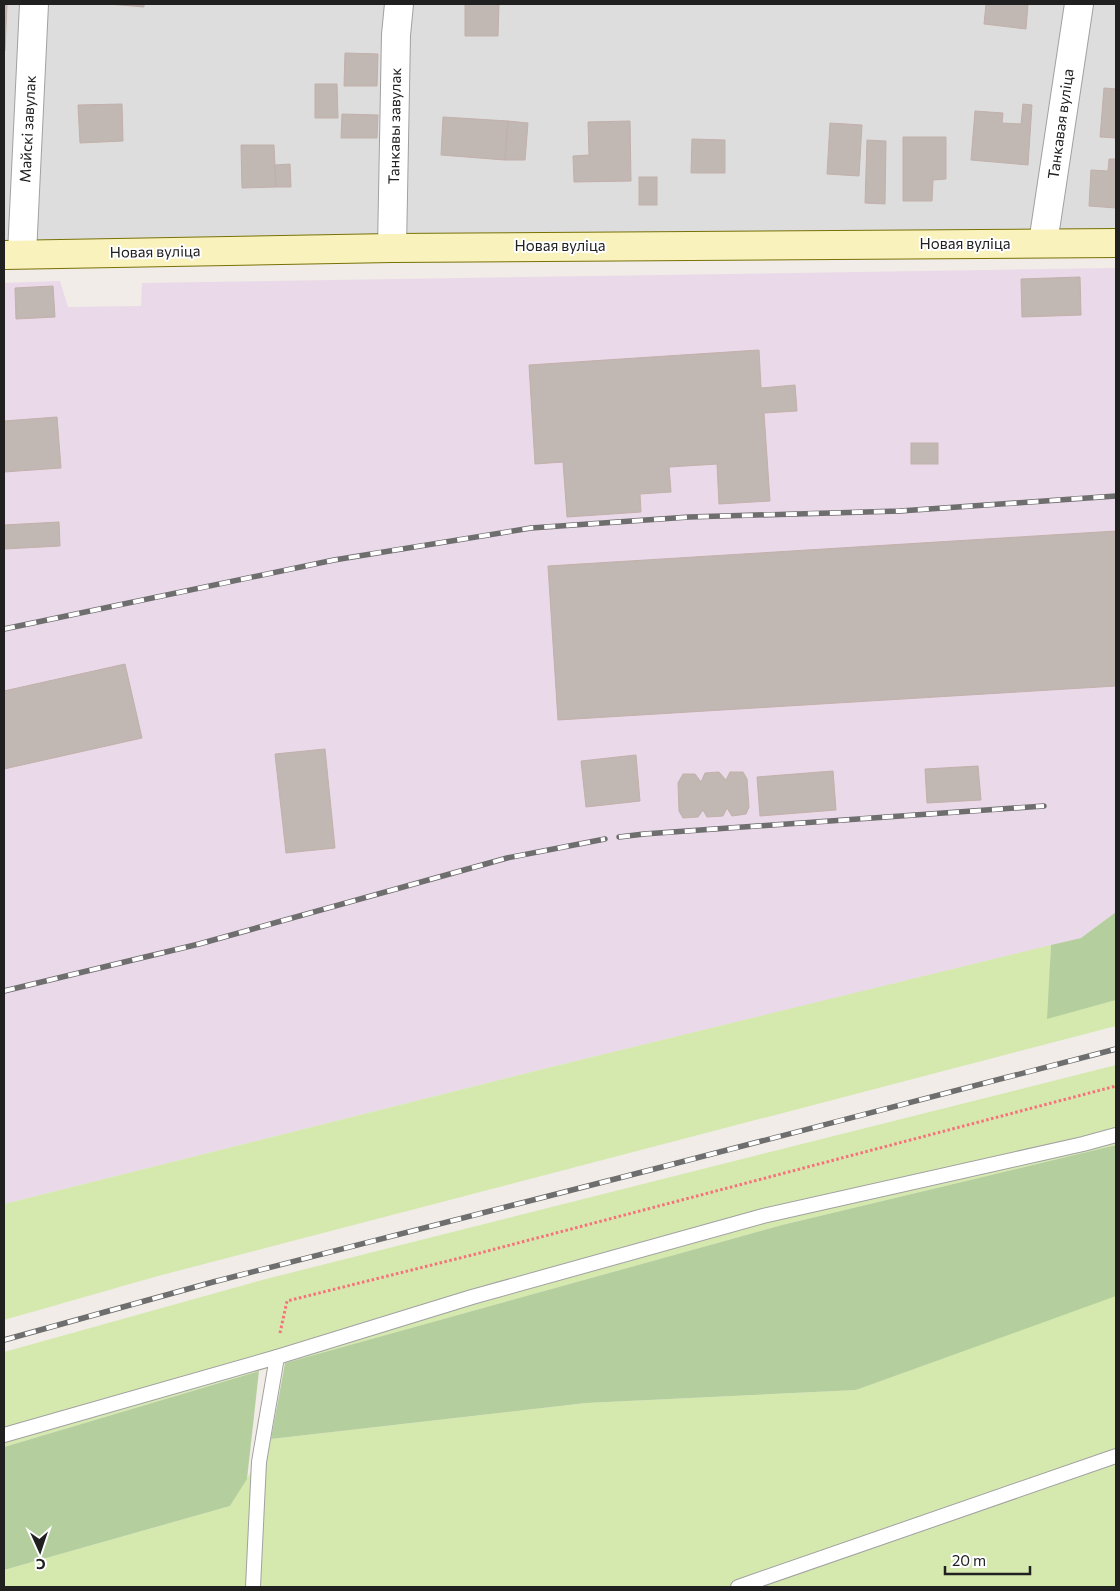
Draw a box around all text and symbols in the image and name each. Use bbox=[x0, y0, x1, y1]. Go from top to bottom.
street label: Танкавы завулак bbox=[384, 67, 404, 185]
street label: Танкавая вуліца bbox=[1043, 68, 1077, 180]
street label: Майскі завулак bbox=[15, 75, 39, 183]
street label: Новая вуліца bbox=[920, 234, 1010, 252]
street label: Новая вуліца bbox=[515, 236, 605, 254]
street label: Новая вуліца bbox=[109, 241, 201, 261]
north arrow bbox=[15, 1526, 65, 1576]
scale bar bbox=[945, 1544, 1030, 1576]
text: 20 m bbox=[952, 1551, 986, 1569]
text: С bbox=[35, 1556, 46, 1573]

